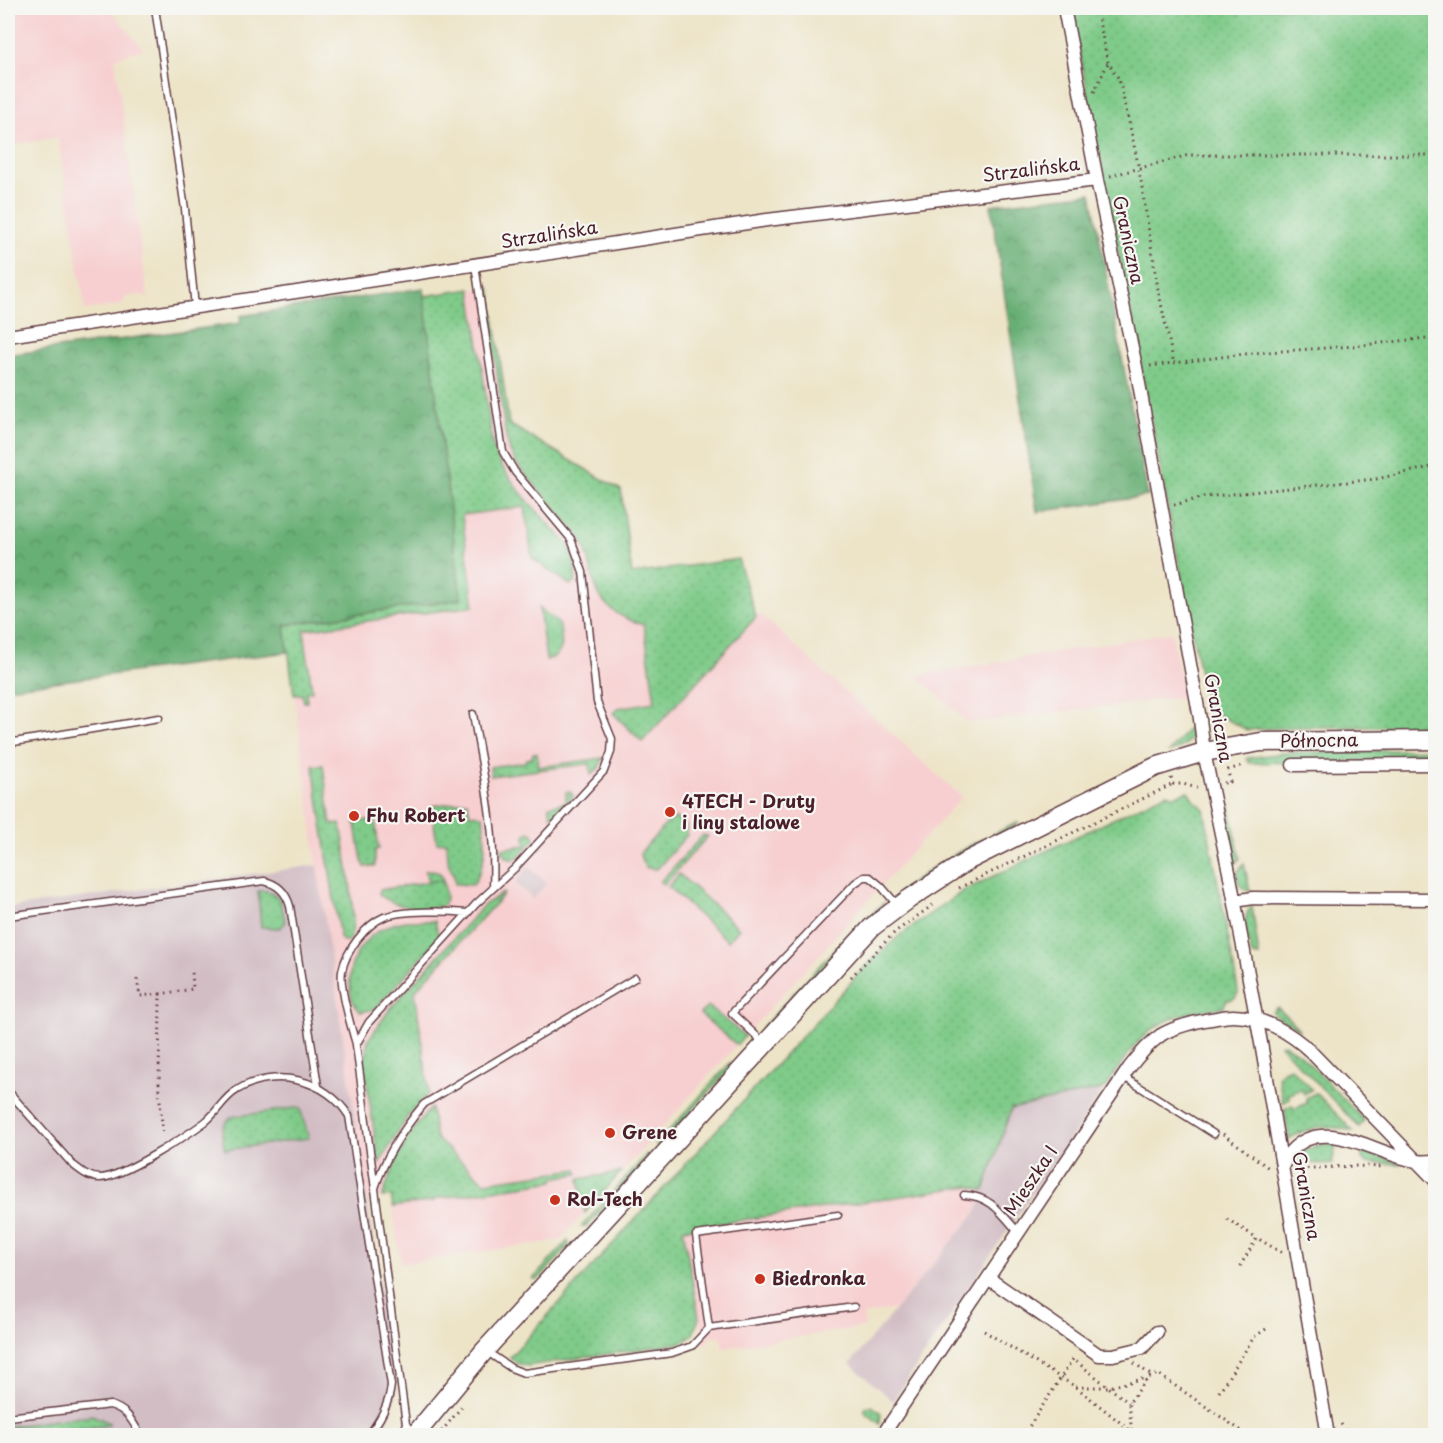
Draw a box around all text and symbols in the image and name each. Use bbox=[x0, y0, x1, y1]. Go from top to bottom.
street label: Strzalińska bbox=[981, 149, 1082, 188]
street label: Graniczna bbox=[1107, 193, 1152, 287]
street label: Strzalińska bbox=[498, 212, 600, 254]
street label: Graniczna bbox=[1198, 671, 1241, 765]
street label: Północna bbox=[1280, 725, 1359, 754]
place label: 4TECH - Druty i liny stalowe bbox=[682, 787, 815, 835]
place label: Fhu Robert bbox=[366, 801, 466, 828]
marker: 4TECH - Druty i liny stalowe bbox=[663, 805, 677, 819]
marker: Fhu Robert bbox=[347, 809, 361, 823]
place label: Grene bbox=[622, 1118, 677, 1145]
marker: Grene bbox=[603, 1126, 617, 1140]
street label: Mieszka I bbox=[996, 1139, 1063, 1221]
street label: Graniczna bbox=[1286, 1149, 1329, 1243]
place label: Rol-Tech bbox=[567, 1185, 643, 1212]
marker: Rol-Tech bbox=[548, 1193, 562, 1207]
place label: Biedronka bbox=[772, 1264, 866, 1291]
marker: Biedronka bbox=[753, 1272, 767, 1286]

